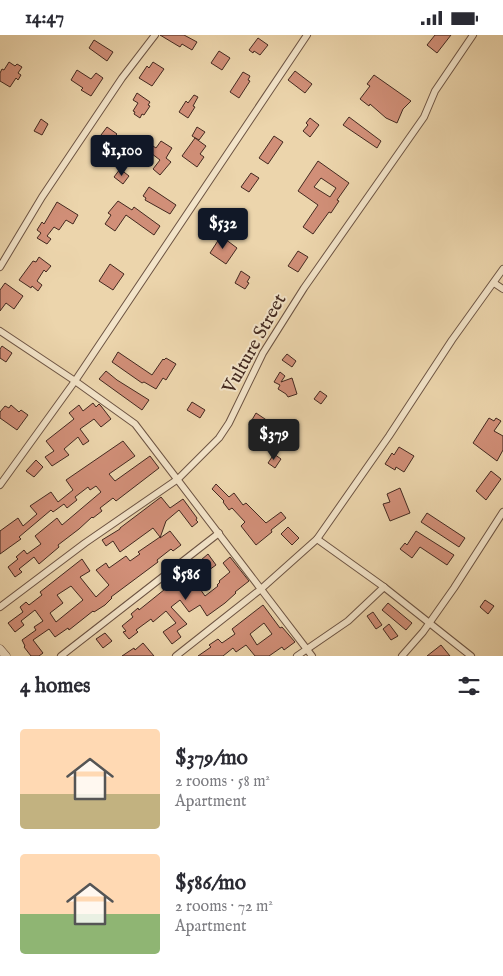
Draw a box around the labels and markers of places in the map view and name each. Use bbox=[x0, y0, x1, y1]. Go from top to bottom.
pin: $1,100 bbox=[81, 135, 163, 177]
pin: $532 bbox=[193, 207, 253, 250]
pin: $379 bbox=[244, 419, 304, 461]
pin: $586 bbox=[156, 559, 216, 601]

